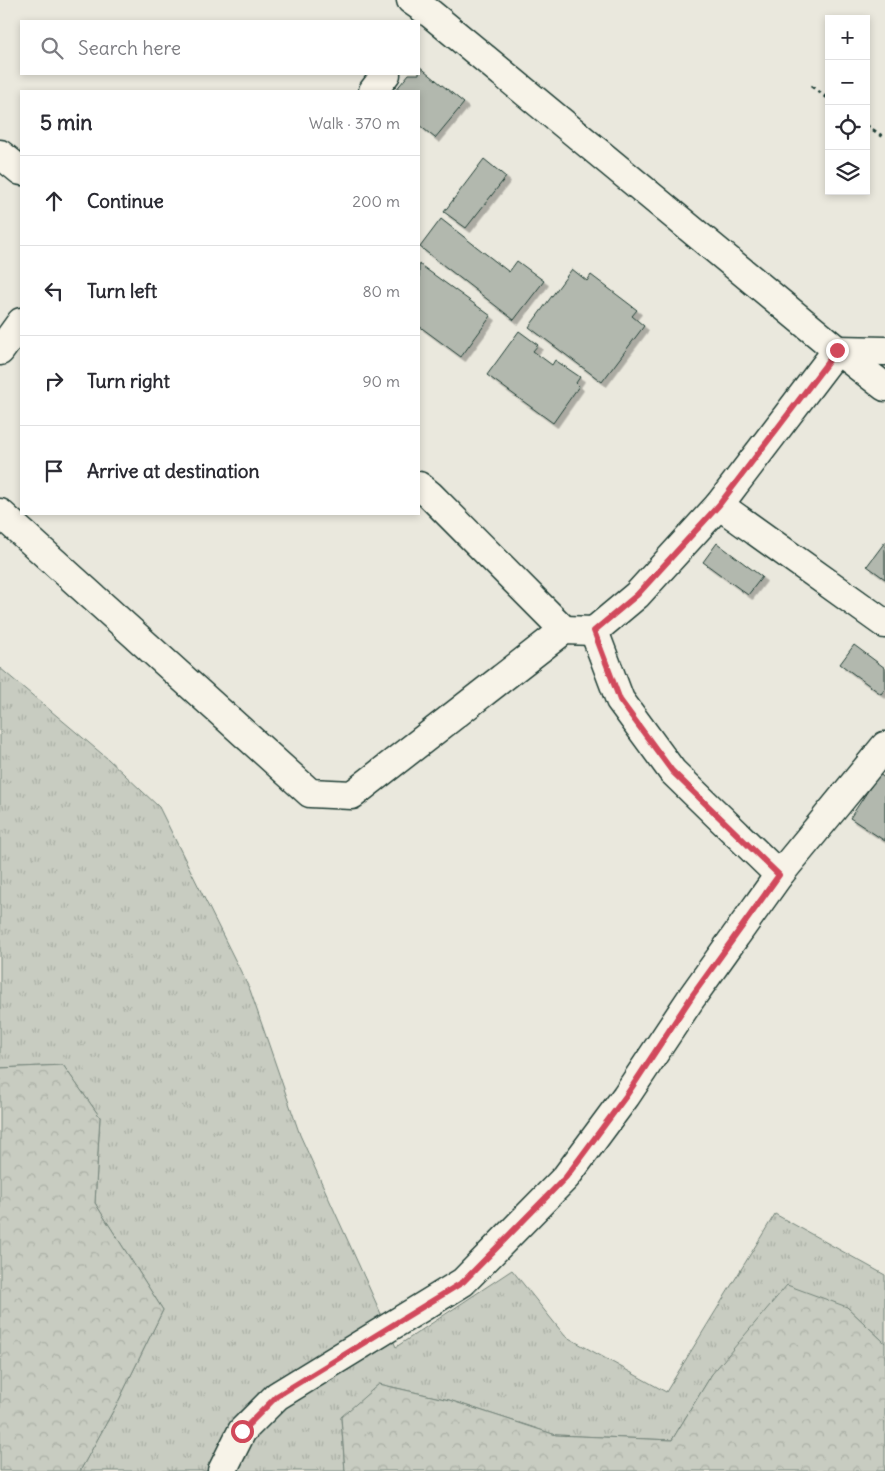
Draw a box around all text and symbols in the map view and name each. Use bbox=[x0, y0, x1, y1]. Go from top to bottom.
map controls bbox=[825, 15, 870, 195]
button: + bbox=[825, 15, 870, 60]
search box bbox=[20, 20, 420, 75]
icon: search bbox=[38, 34, 66, 62]
text: Search here bbox=[78, 36, 181, 60]
button: − bbox=[825, 60, 870, 105]
button: locate bbox=[825, 105, 870, 150]
text: 5 min bbox=[40, 109, 92, 136]
text: Walk · 370 m bbox=[309, 113, 400, 133]
button: layers bbox=[825, 150, 870, 195]
icon: ahead bbox=[40, 187, 68, 215]
text: Continue bbox=[87, 189, 164, 213]
text: 200 m bbox=[352, 191, 400, 211]
icon: left bbox=[40, 277, 68, 305]
text: Turn left bbox=[87, 279, 157, 303]
text: 80 m bbox=[362, 281, 400, 301]
route end bbox=[826, 339, 849, 362]
icon: right bbox=[40, 367, 68, 395]
text: Turn right bbox=[87, 369, 170, 393]
text: 90 m bbox=[362, 371, 400, 391]
icon: arrive bbox=[40, 457, 68, 485]
text: Arrive at destination bbox=[87, 459, 260, 483]
route start bbox=[231, 1420, 254, 1443]

